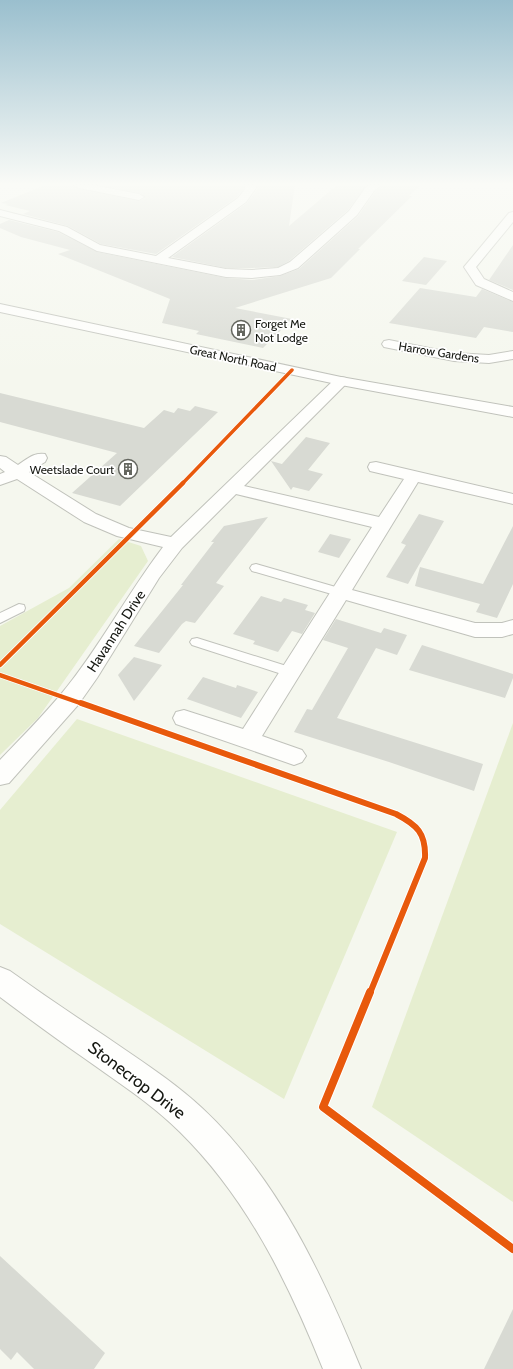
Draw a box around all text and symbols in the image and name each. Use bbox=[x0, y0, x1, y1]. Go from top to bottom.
place label: Forget Me Not Lodge bbox=[255, 316, 308, 345]
building icon: Forget Me Not Lodge bbox=[230, 319, 252, 341]
street label: Harrow Gardens bbox=[398, 338, 480, 366]
street label: Great North Road bbox=[188, 342, 278, 374]
building icon: Weetslade Court bbox=[117, 458, 139, 480]
place label: Weetslade Court bbox=[30, 462, 114, 477]
street label: Havannah Drive bbox=[83, 587, 149, 675]
street label: Stonecrop Drive bbox=[84, 1037, 190, 1123]

